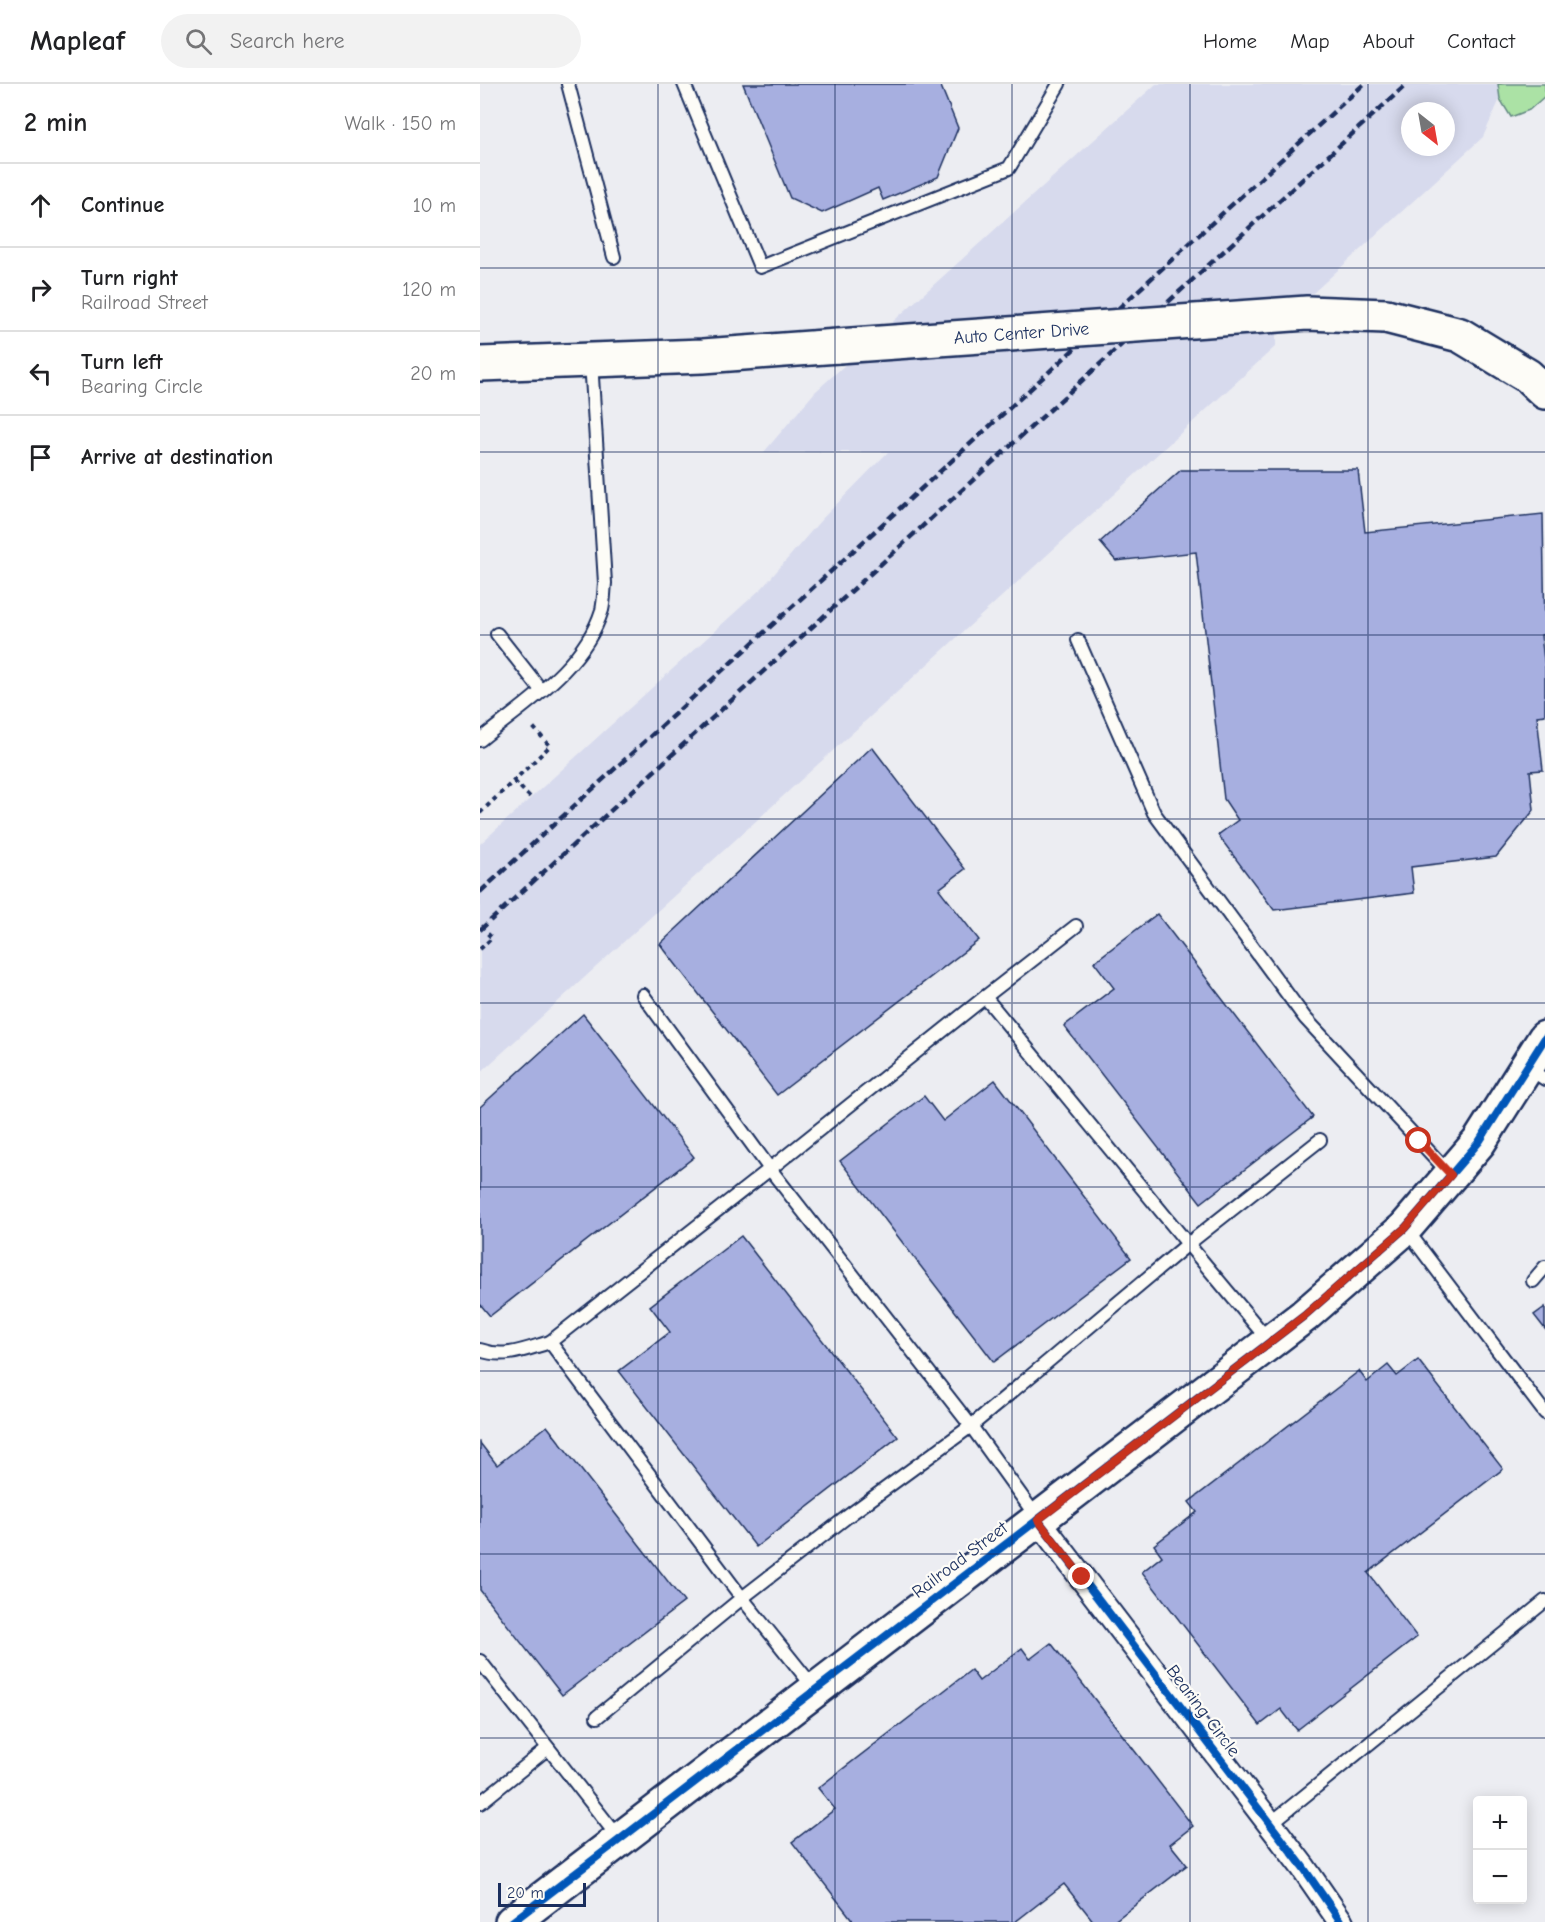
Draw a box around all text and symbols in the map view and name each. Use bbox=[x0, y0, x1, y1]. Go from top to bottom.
search box bbox=[161, 14, 581, 68]
text: Mapleaf bbox=[30, 25, 125, 57]
icon: search bbox=[182, 25, 215, 58]
text: Search here bbox=[230, 28, 344, 54]
text: Home bbox=[1203, 29, 1257, 53]
text: Map bbox=[1290, 29, 1330, 53]
text: About bbox=[1363, 29, 1414, 53]
text: Contact bbox=[1447, 29, 1515, 53]
north arrow bbox=[1401, 102, 1455, 156]
text: 2 min bbox=[24, 108, 87, 138]
text: Walk · 150 m bbox=[345, 112, 456, 135]
icon: ahead bbox=[24, 189, 57, 222]
text: Continue bbox=[81, 192, 164, 218]
text: 10 m bbox=[413, 194, 456, 217]
text: Turn right bbox=[81, 265, 178, 291]
icon: right bbox=[24, 273, 57, 306]
text: 120 m bbox=[402, 278, 456, 301]
text: Railroad Street bbox=[81, 291, 208, 314]
street label: Auto Center Drive bbox=[953, 318, 1090, 348]
text: Turn left bbox=[81, 349, 163, 375]
icon: left bbox=[24, 357, 57, 390]
text: 20 m bbox=[410, 362, 456, 385]
text: Bearing Circle bbox=[81, 375, 203, 398]
icon: arrive bbox=[24, 441, 57, 474]
text: Arrive at destination bbox=[81, 444, 273, 470]
route start bbox=[1405, 1127, 1431, 1153]
street label: Railroad Street bbox=[908, 1517, 1013, 1603]
route end bbox=[1068, 1563, 1094, 1589]
street label: Bearing Circle bbox=[1162, 1661, 1244, 1761]
map controls bbox=[1473, 1796, 1527, 1904]
button: + bbox=[1473, 1796, 1527, 1850]
button: − bbox=[1473, 1850, 1527, 1904]
scale bar bbox=[498, 1880, 586, 1908]
text: 20 m bbox=[507, 1884, 544, 1902]

